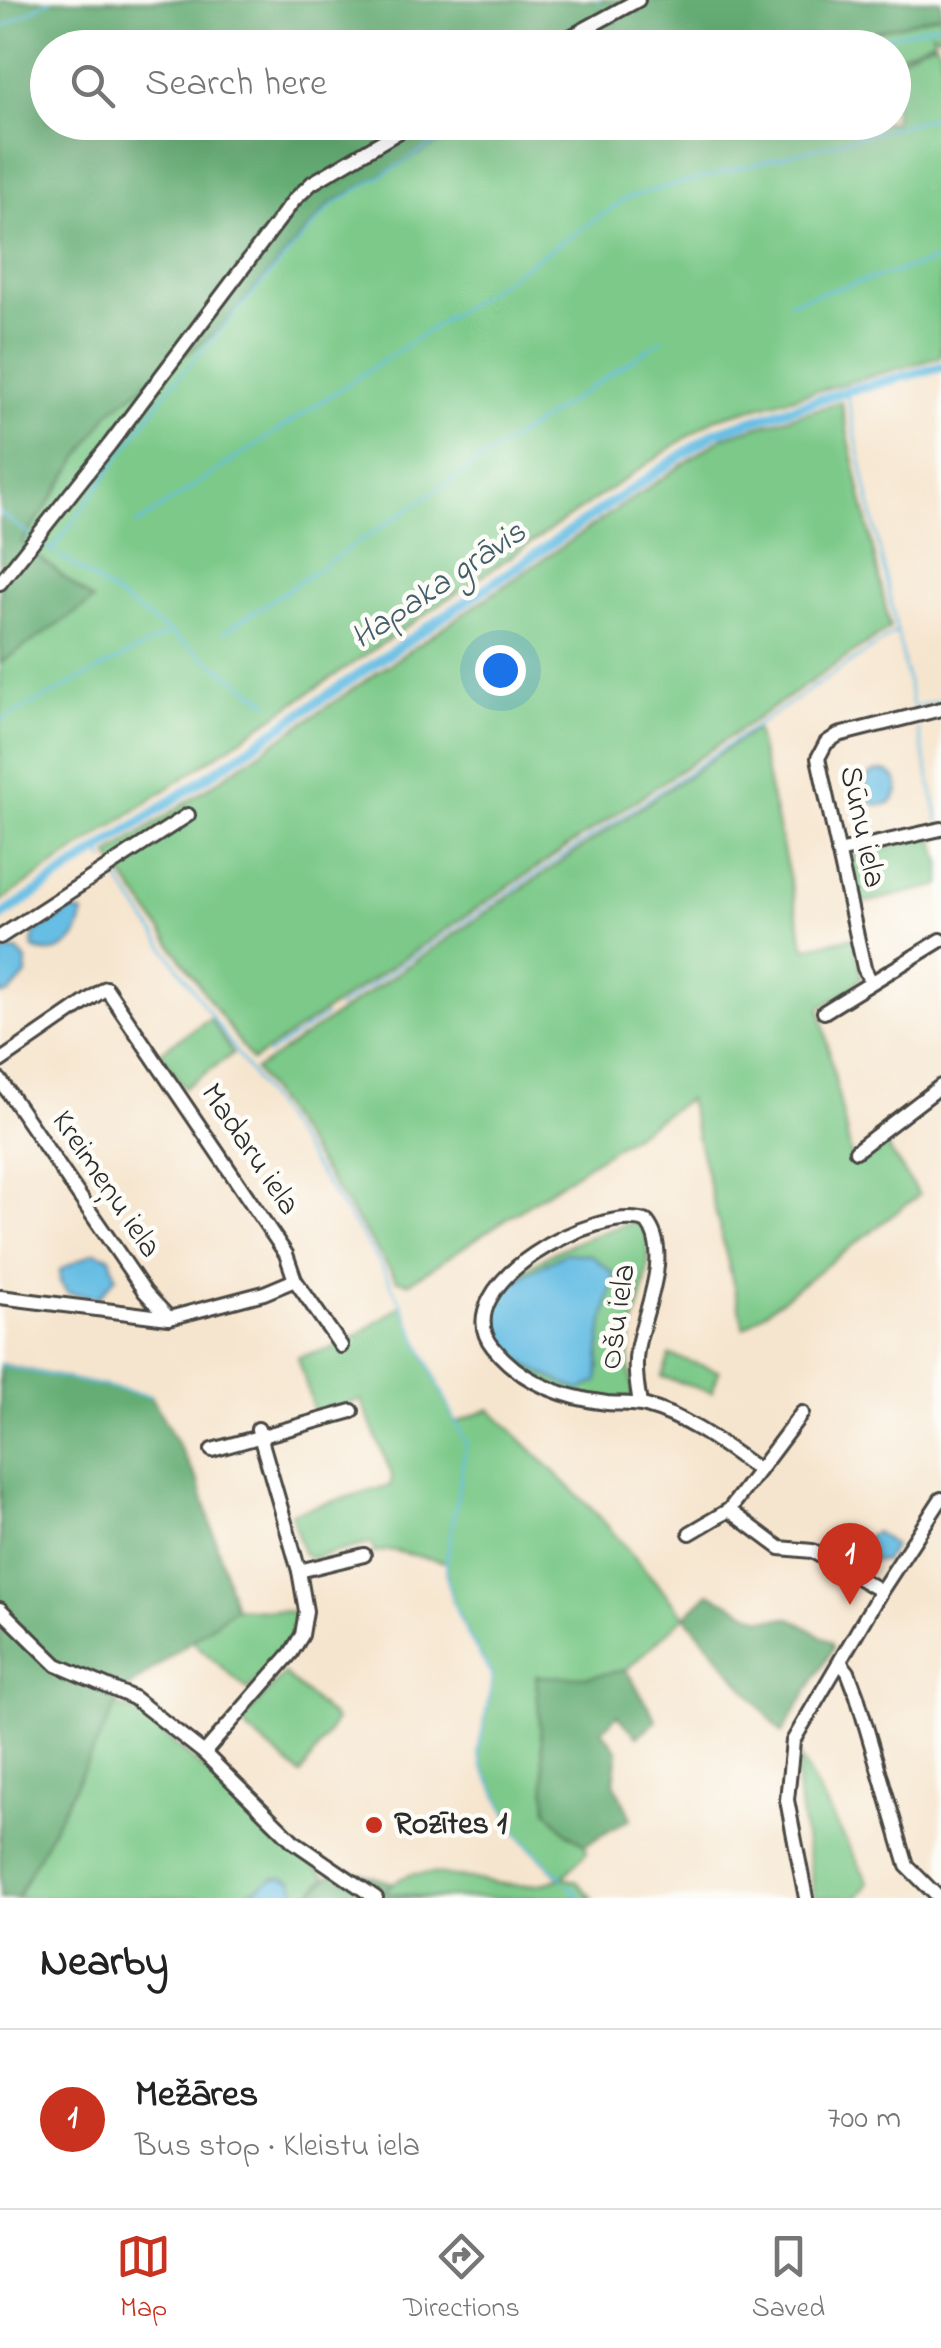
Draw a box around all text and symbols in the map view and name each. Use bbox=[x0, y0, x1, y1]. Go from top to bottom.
search box bbox=[30, 30, 911, 140]
text: Search here bbox=[145, 57, 327, 113]
icon: search bbox=[65, 58, 120, 113]
water label: Hapaka grāvis bbox=[341, 508, 538, 664]
your location bbox=[475, 645, 526, 696]
street label: Sūnu iela bbox=[825, 762, 897, 892]
street label: Madaru iela bbox=[187, 1074, 311, 1226]
street label: Kreimeņu iela bbox=[38, 1102, 172, 1268]
street label: Ošu iela bbox=[588, 1261, 650, 1373]
pin: 1 bbox=[818, 1522, 882, 1605]
place label: Rozītes 1 bbox=[394, 1802, 507, 1849]
marker: Rozītes 1 bbox=[363, 1814, 385, 1836]
text: Nearby bbox=[40, 1933, 168, 1994]
text: Mežāres bbox=[135, 2068, 258, 2124]
text: 1 bbox=[67, 2096, 78, 2143]
text: 700 m bbox=[827, 2096, 901, 2143]
text: Bus stop · Kleistu iela bbox=[135, 2124, 420, 2171]
tab: Map bbox=[116, 2229, 171, 2330]
tab: Directions bbox=[403, 2229, 520, 2330]
tab: Saved bbox=[752, 2229, 825, 2330]

